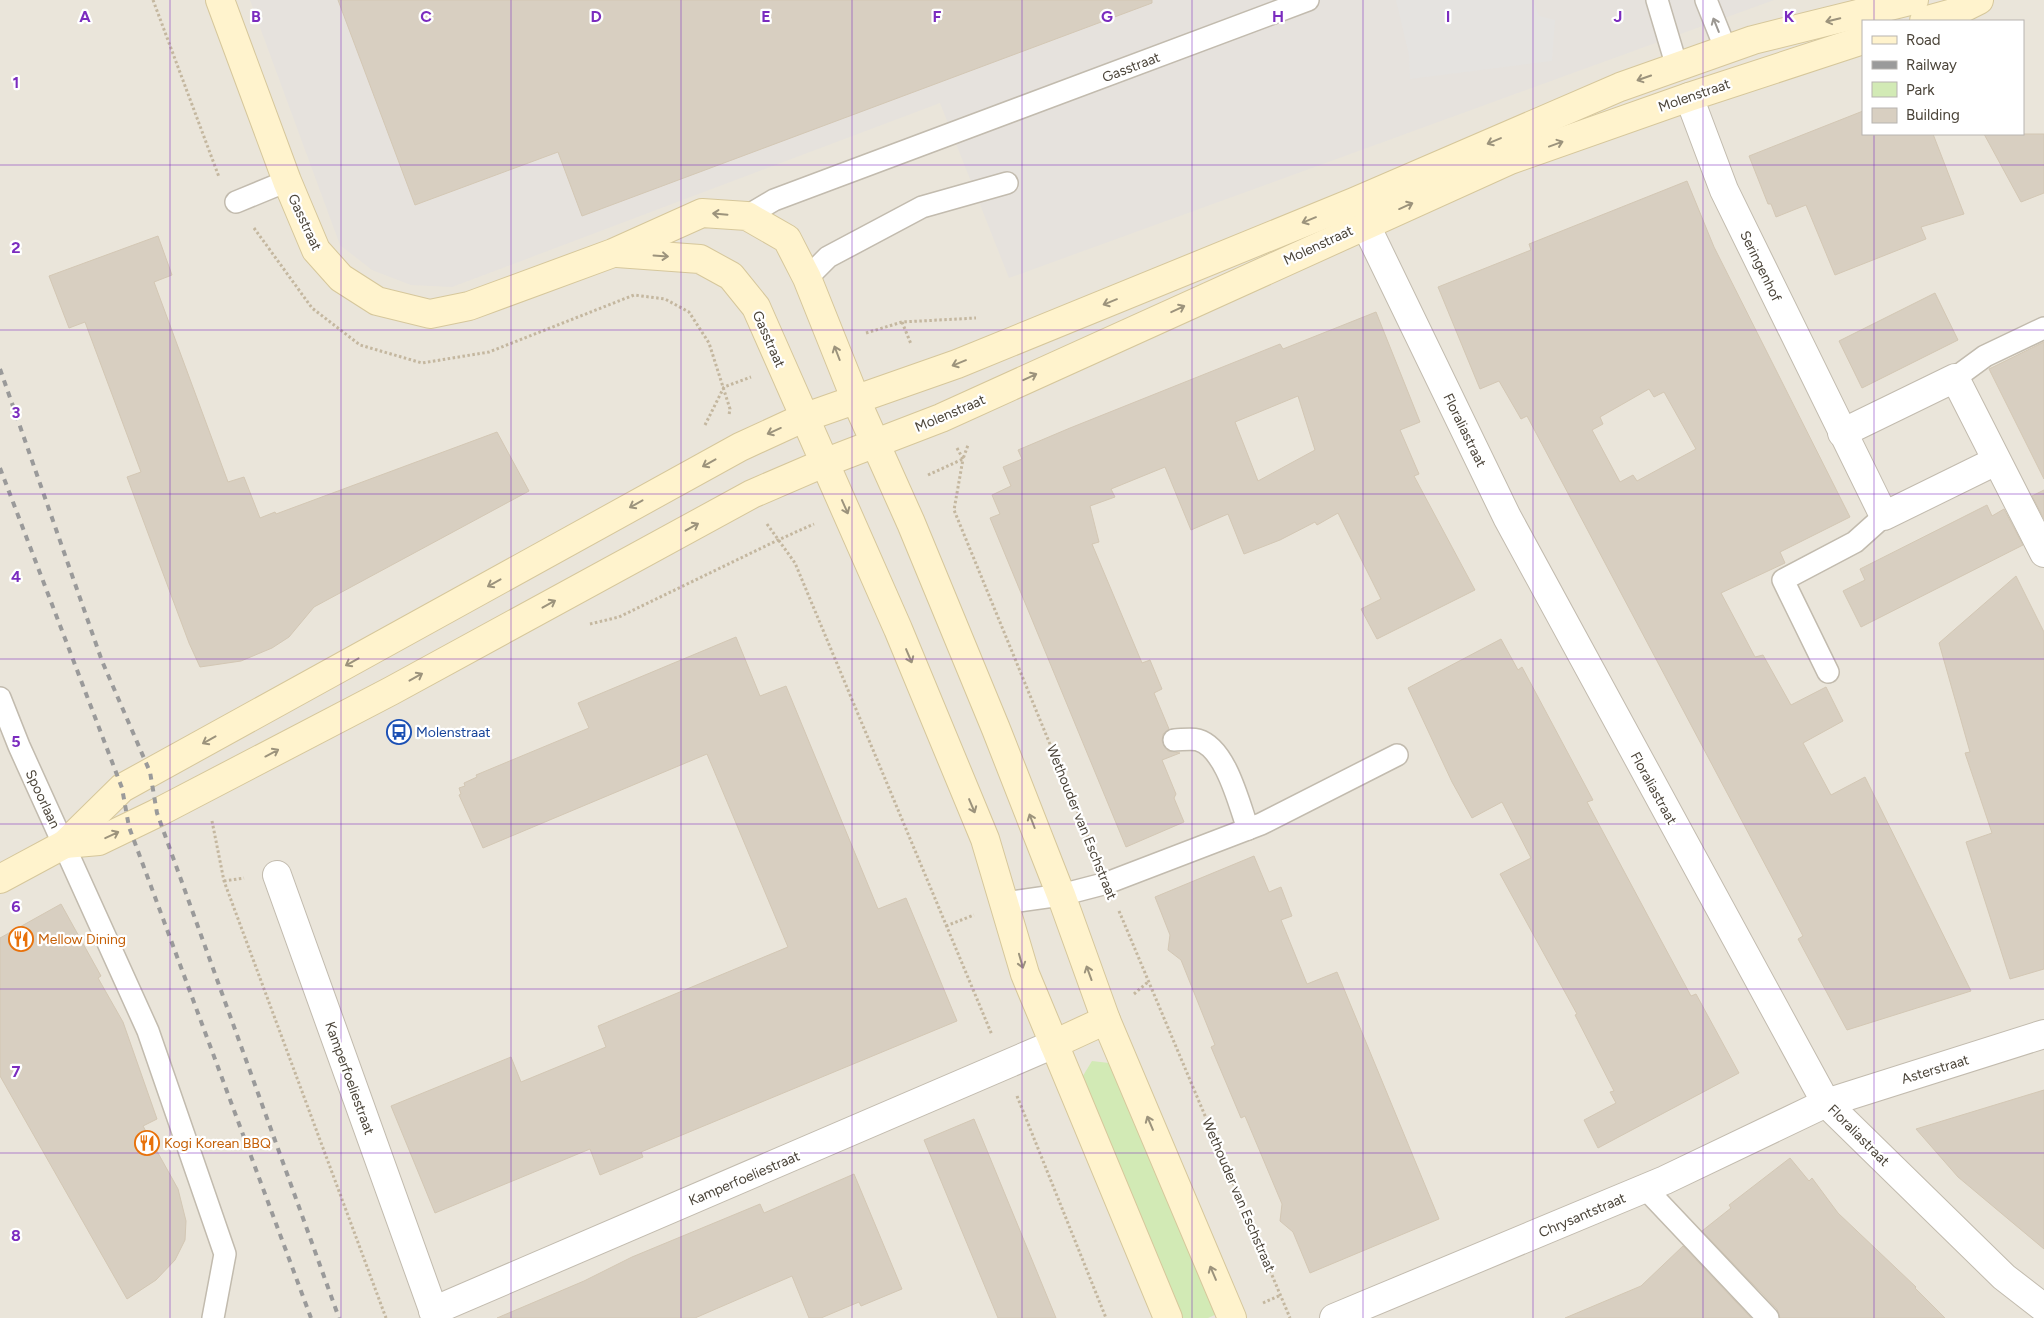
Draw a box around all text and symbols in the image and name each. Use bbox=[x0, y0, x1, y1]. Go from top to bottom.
text: A bbox=[79, 7, 91, 26]
text: B bbox=[251, 7, 261, 26]
text: C bbox=[420, 7, 432, 26]
text: D bbox=[590, 7, 602, 26]
text: E bbox=[761, 7, 771, 26]
text: F bbox=[933, 7, 942, 26]
text: G bbox=[1101, 7, 1113, 26]
text: H bbox=[1272, 7, 1284, 26]
text: I bbox=[1446, 7, 1450, 26]
text: J bbox=[1614, 7, 1622, 26]
text: K bbox=[1784, 7, 1795, 26]
one-way arrow bbox=[1825, 16, 1841, 25]
one-way arrow bbox=[1711, 18, 1721, 33]
legend bbox=[1862, 20, 2024, 135]
text: Road bbox=[1906, 31, 1941, 49]
street label: Gasstraat bbox=[1100, 49, 1162, 86]
text: Railway bbox=[1906, 56, 1957, 74]
text: 1 bbox=[13, 73, 19, 92]
one-way arrow bbox=[1637, 74, 1652, 83]
street label: Molenstraat bbox=[1656, 75, 1732, 116]
text: Park bbox=[1906, 81, 1935, 99]
text: Building bbox=[1906, 106, 1960, 124]
one-way arrow bbox=[1487, 136, 1502, 146]
one-way arrow bbox=[1548, 139, 1563, 148]
street label: Gasstraat bbox=[284, 191, 325, 253]
one-way arrow bbox=[1398, 201, 1413, 211]
one-way arrow bbox=[712, 209, 728, 219]
one-way arrow bbox=[1302, 216, 1317, 225]
street label: Molenstraat bbox=[1281, 222, 1356, 269]
street label: Seringenhof bbox=[1736, 228, 1785, 305]
text: 2 bbox=[11, 238, 21, 257]
one-way arrow bbox=[653, 252, 669, 261]
one-way arrow bbox=[1103, 297, 1118, 307]
one-way arrow bbox=[1170, 304, 1185, 314]
street label: Gasstraat bbox=[748, 308, 789, 370]
one-way arrow bbox=[832, 346, 841, 361]
one-way arrow bbox=[952, 359, 967, 368]
one-way arrow bbox=[1022, 372, 1037, 381]
street label: Floraliastraat bbox=[1439, 390, 1490, 470]
street label: Molenstraat bbox=[913, 391, 988, 436]
text: 3 bbox=[12, 403, 21, 422]
one-way arrow bbox=[767, 427, 782, 437]
one-way arrow bbox=[702, 459, 717, 468]
one-way arrow bbox=[629, 499, 643, 509]
one-way arrow bbox=[840, 499, 850, 514]
one-way arrow bbox=[684, 522, 699, 532]
text: 4 bbox=[11, 567, 21, 586]
one-way arrow bbox=[486, 578, 501, 588]
one-way arrow bbox=[541, 599, 556, 609]
one-way arrow bbox=[905, 648, 915, 663]
one-way arrow bbox=[345, 658, 360, 667]
one-way arrow bbox=[408, 672, 423, 681]
bus stop icon: Molenstraat bbox=[386, 719, 412, 745]
place label: Molenstraat bbox=[416, 724, 491, 741]
text: 5 bbox=[11, 732, 21, 751]
one-way arrow bbox=[202, 735, 217, 745]
street label: Wethouder van Eschstraat bbox=[1043, 742, 1120, 902]
one-way arrow bbox=[265, 748, 280, 758]
street label: Floraliastraat bbox=[1627, 749, 1680, 827]
street label: Spoorlaan bbox=[22, 767, 64, 832]
one-way arrow bbox=[968, 798, 977, 813]
one-way arrow bbox=[1027, 813, 1036, 829]
one-way arrow bbox=[104, 830, 119, 839]
text: 6 bbox=[11, 897, 21, 916]
restaurant icon: Mellow Dining bbox=[8, 926, 34, 952]
place label: Mellow Dining bbox=[38, 931, 126, 948]
one-way arrow bbox=[1017, 953, 1027, 969]
one-way arrow bbox=[1084, 965, 1093, 981]
street label: Kamperfoeliestraat bbox=[321, 1019, 378, 1137]
street label: Asterstraat bbox=[1899, 1051, 1971, 1088]
text: 7 bbox=[12, 1062, 21, 1081]
street label: Floraliastraat bbox=[1824, 1101, 1893, 1170]
one-way arrow bbox=[1144, 1116, 1154, 1131]
street label: Wethouder van Eschstraat bbox=[1198, 1116, 1279, 1275]
restaurant icon: Kogi Korean BBQ bbox=[134, 1130, 160, 1156]
place label: Kogi Korean BBQ bbox=[164, 1135, 271, 1152]
street label: Kamperfoeliestraat bbox=[686, 1147, 802, 1210]
street label: Chrysantstraat bbox=[1536, 1189, 1628, 1241]
text: 8 bbox=[11, 1226, 21, 1245]
one-way arrow bbox=[1207, 1266, 1217, 1281]

